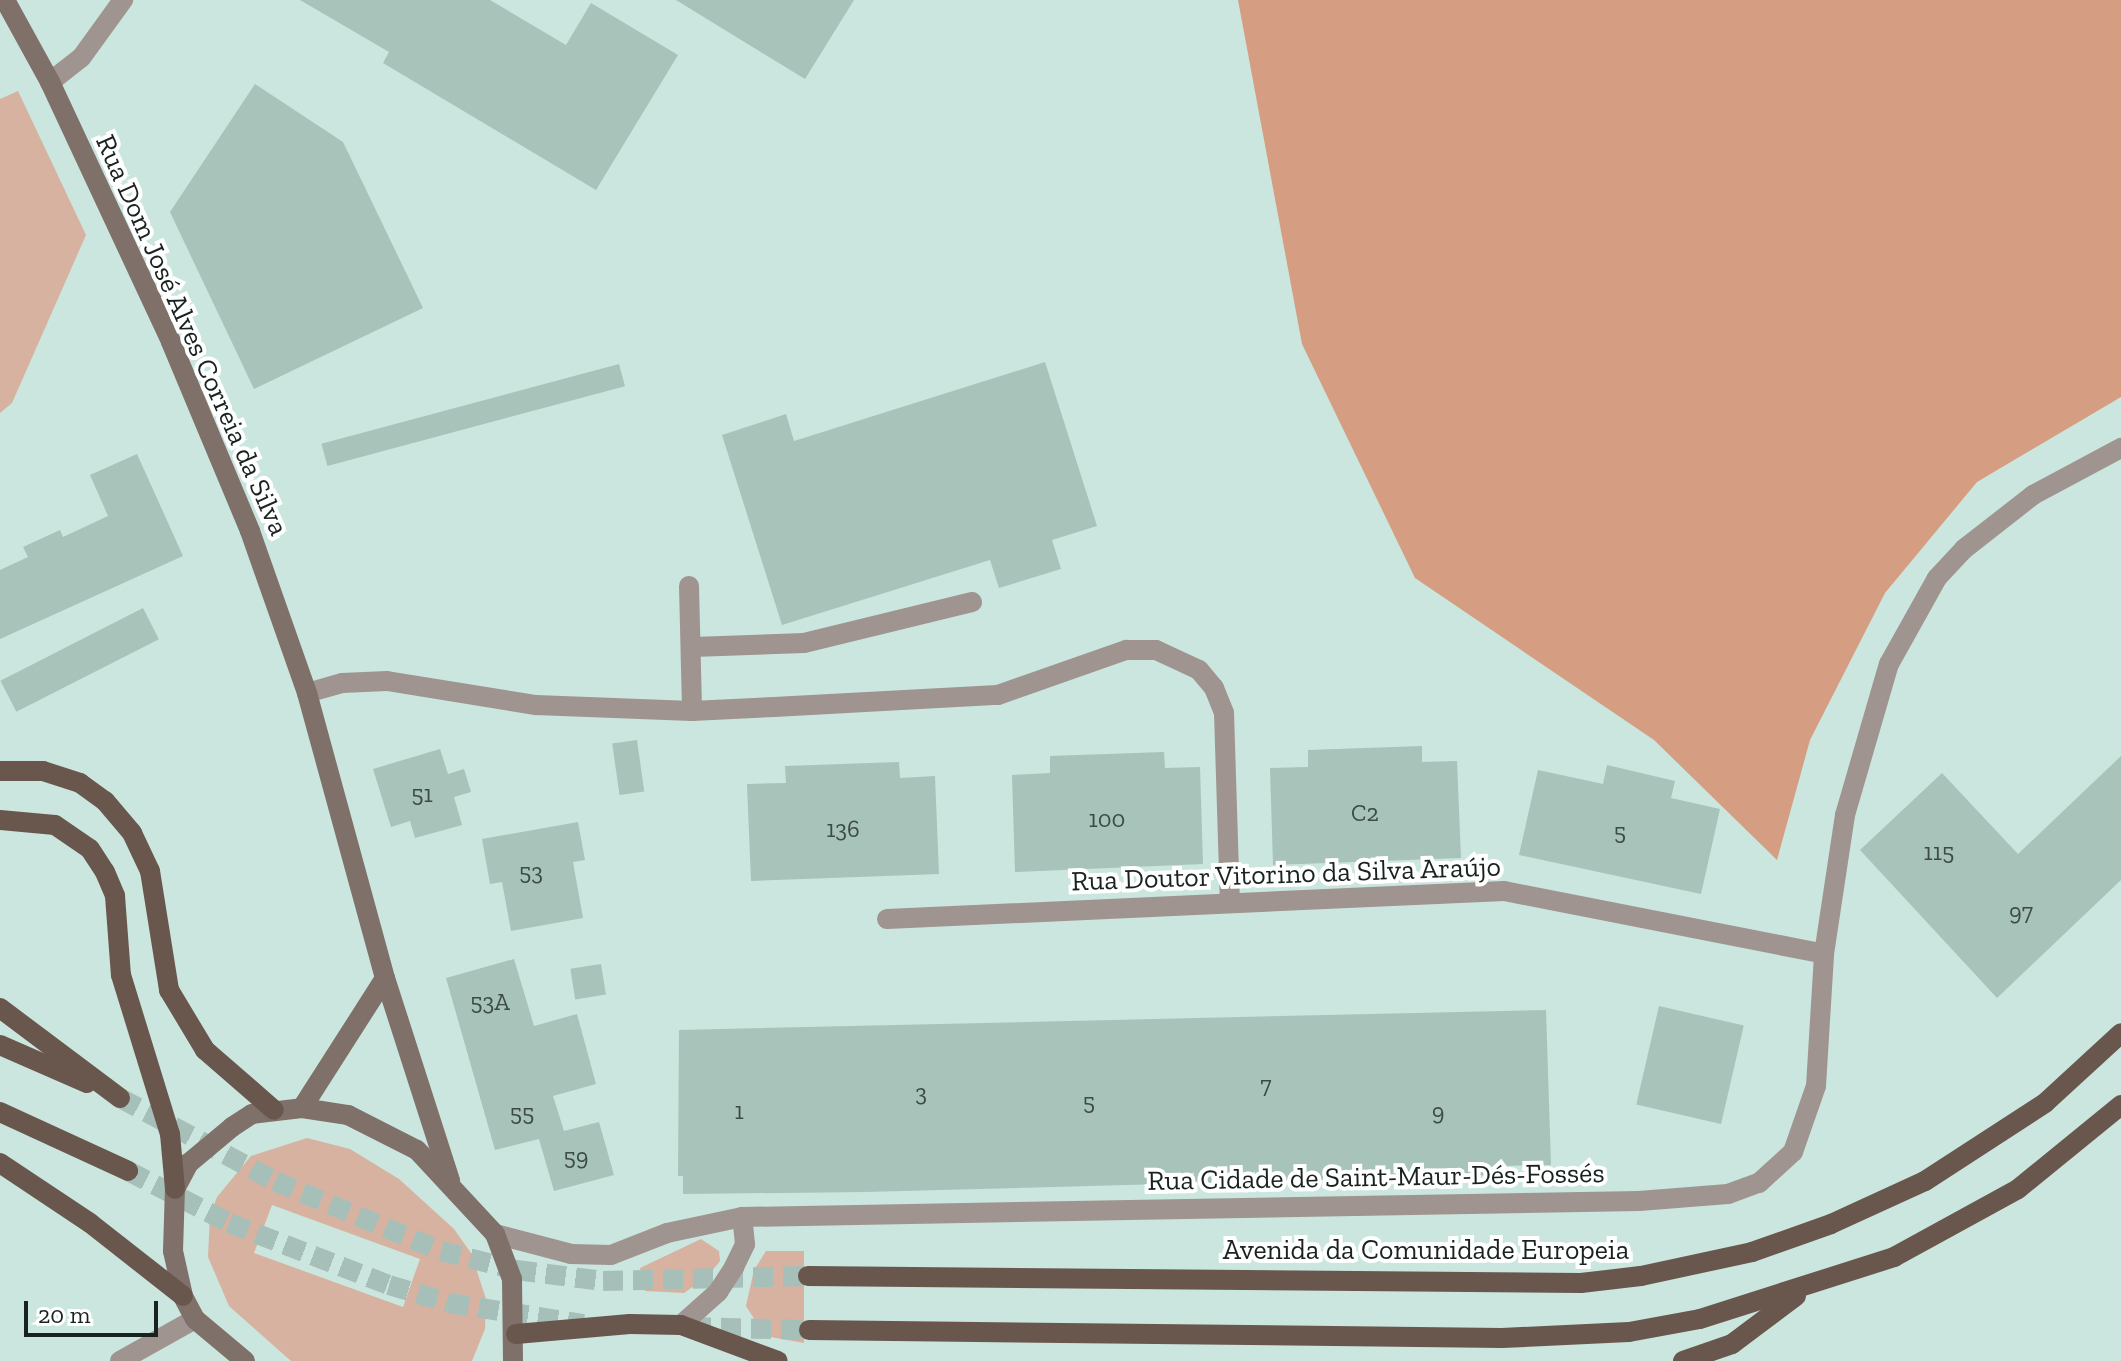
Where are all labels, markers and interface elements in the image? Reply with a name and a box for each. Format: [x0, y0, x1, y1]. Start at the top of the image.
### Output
street label: Rua Dom José Alves Correia da Silva [88, 129, 296, 541]
house number: 51 [411, 780, 433, 808]
house number: C2 [1351, 799, 1379, 827]
house number: 100 [1089, 805, 1125, 833]
house number: 136 [826, 815, 860, 843]
house number: 5 [1614, 818, 1626, 846]
house number: 115 [1924, 838, 1954, 866]
street label: Rua Doutor Vitorino da Silva Araújo [1070, 850, 1502, 898]
house number: 53 [519, 858, 543, 886]
house number: 97 [2009, 898, 2033, 926]
house number: 53A [470, 988, 510, 1016]
house number: 7 [1260, 1071, 1272, 1099]
house number: 3 [915, 1079, 927, 1107]
house number: 5 [1083, 1088, 1095, 1116]
house number: 1 [734, 1097, 744, 1125]
house number: 9 [1432, 1098, 1444, 1126]
house number: 55 [510, 1099, 534, 1127]
house number: 59 [563, 1143, 589, 1171]
street label: Rua Cidade de Saint-Maur-Dés-Fossés [1147, 1156, 1605, 1198]
street label: Avenida da Comunidade Europeia [1223, 1233, 1629, 1267]
scale bar [28, 1285, 162, 1335]
text: 20 m [38, 1300, 90, 1329]

